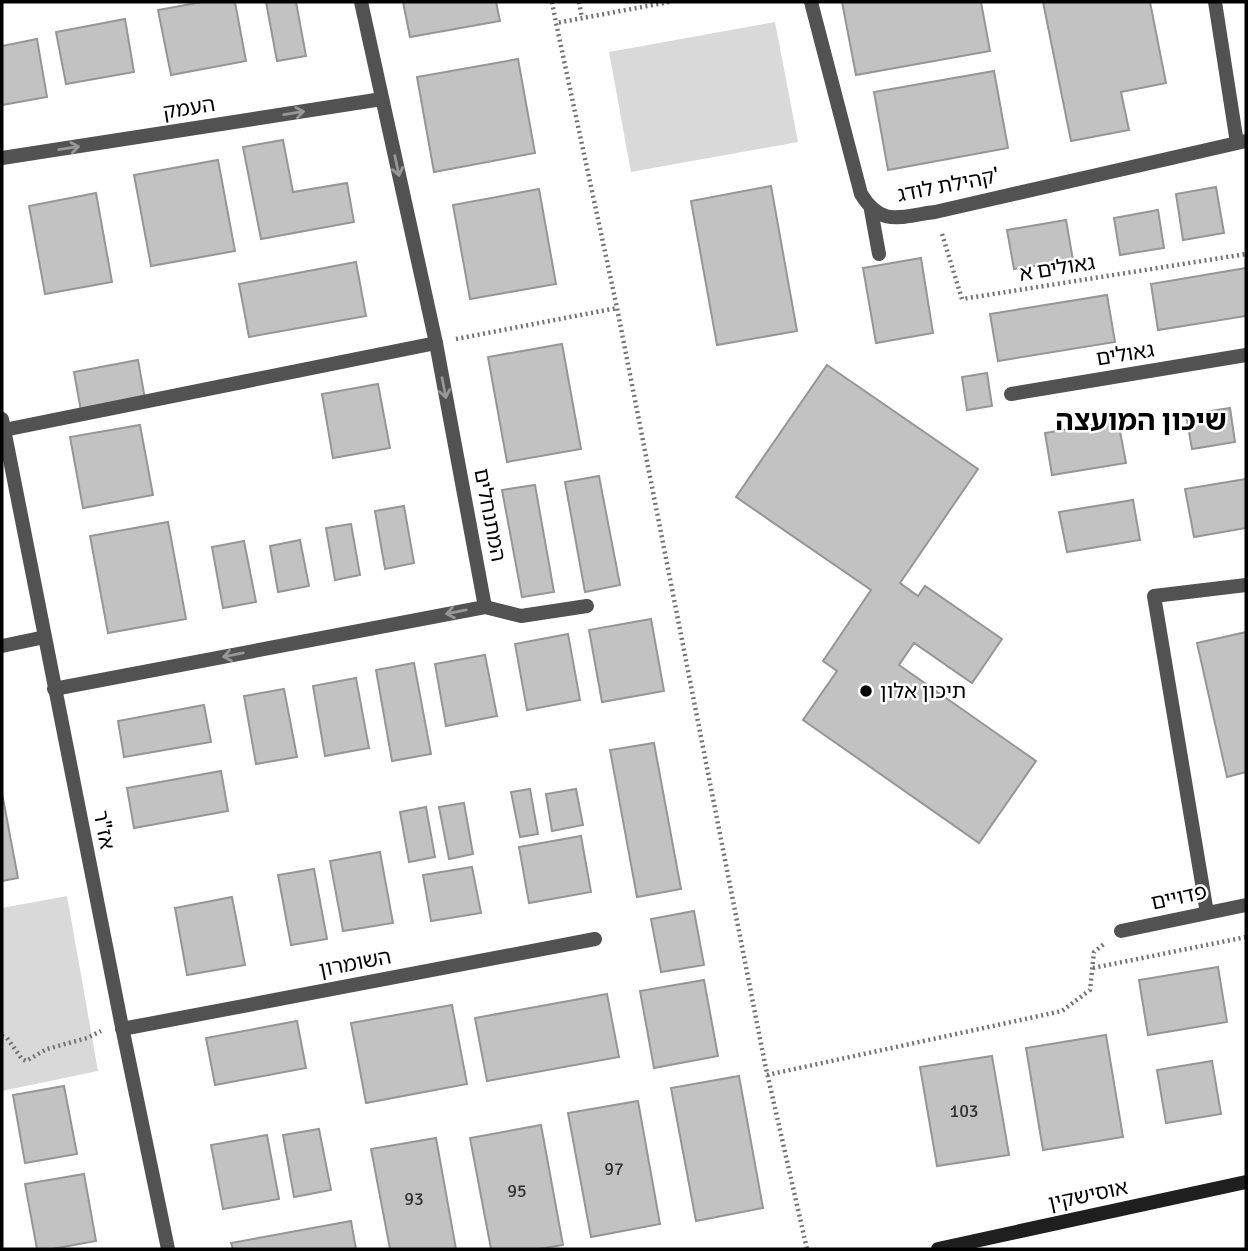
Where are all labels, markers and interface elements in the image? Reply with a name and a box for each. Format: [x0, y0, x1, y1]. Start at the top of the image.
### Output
street label: העמק [161, 91, 217, 125]
one-way arrow [282, 106, 305, 119]
one-way arrow [57, 141, 80, 154]
one-way arrow [391, 154, 404, 177]
street label: קהילת לודג' [895, 162, 1001, 208]
street label: גאולים א [1017, 249, 1097, 287]
street label: גאולים [1094, 337, 1156, 371]
one-way arrow [438, 376, 452, 399]
district label: שיכון המועצה [1055, 404, 1227, 438]
street label: המתנחלים [468, 466, 512, 564]
one-way arrow [445, 606, 468, 620]
one-way arrow [222, 649, 245, 662]
place label: תיכון אלון [880, 678, 966, 704]
marker: תיכון אלון [858, 683, 874, 699]
street label: אז"ר [87, 808, 121, 852]
street label: פדויים [1149, 878, 1209, 916]
street label: השומרון [317, 943, 393, 983]
house number: 103 [949, 1100, 979, 1122]
house number: 97 [604, 1158, 624, 1180]
street label: אוסישקין [1046, 1174, 1130, 1216]
house number: 95 [507, 1180, 527, 1202]
house number: 93 [404, 1188, 424, 1210]

